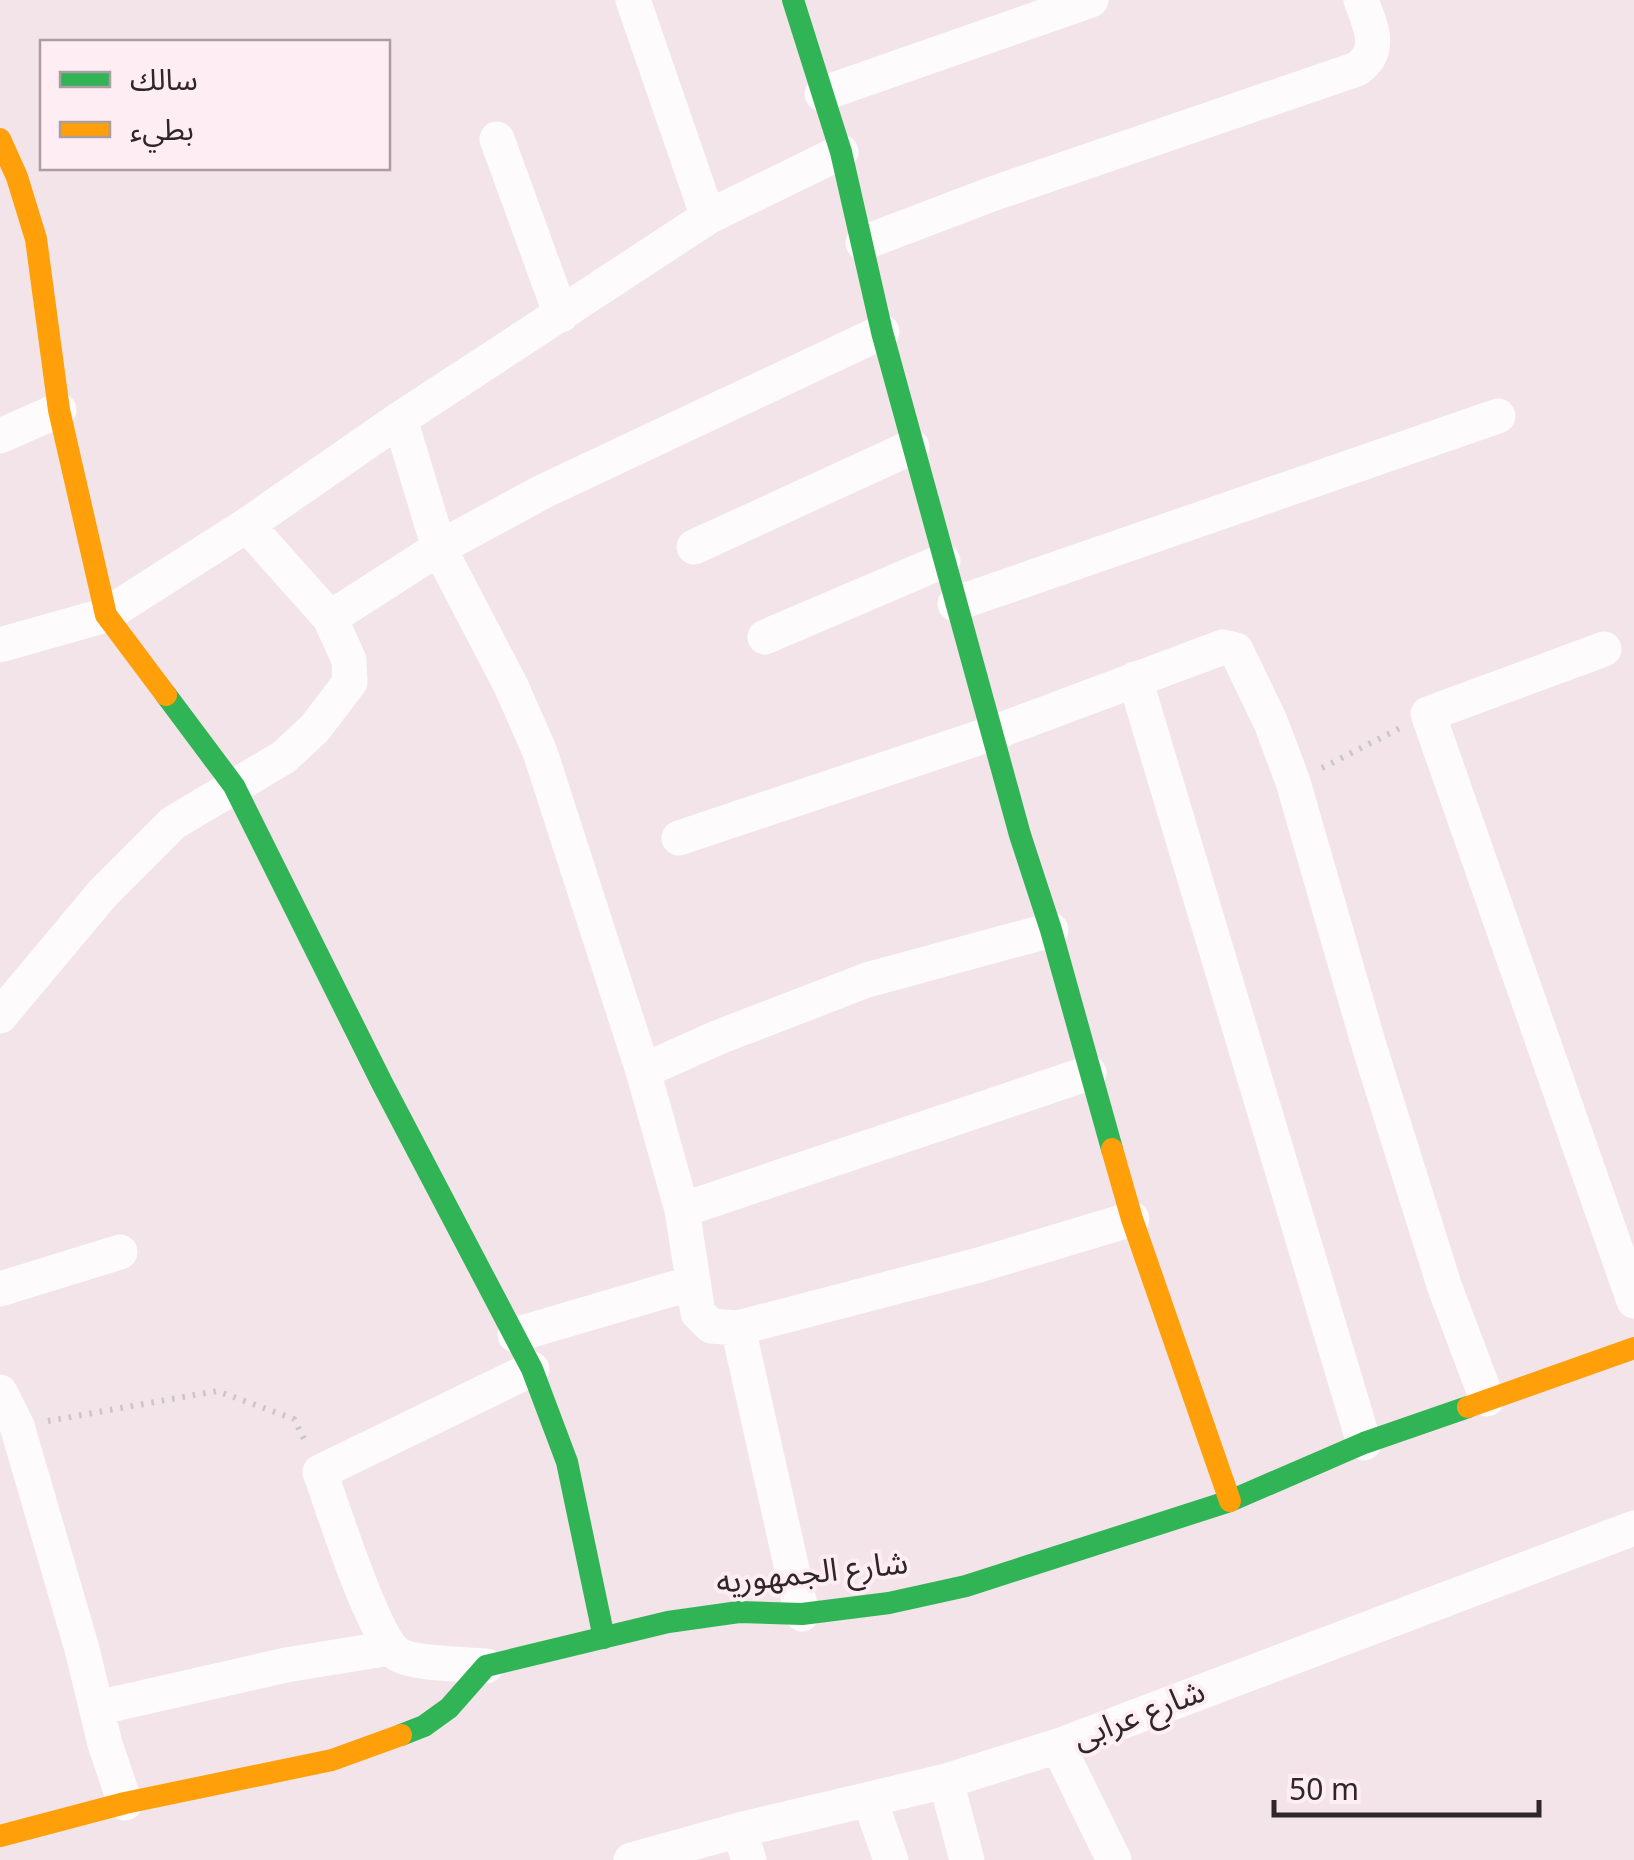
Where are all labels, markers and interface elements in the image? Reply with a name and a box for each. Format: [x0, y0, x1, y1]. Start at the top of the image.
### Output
legend [40, 40, 390, 170]
text: سالك [130, 49, 198, 112]
text: بطيء [130, 99, 194, 162]
street label: شارع الجمهوريه [713, 1529, 911, 1617]
street label: شارع عرابى [1062, 1658, 1216, 1772]
scale bar [1274, 1755, 1539, 1817]
text: 50 m [1289, 1759, 1359, 1822]

